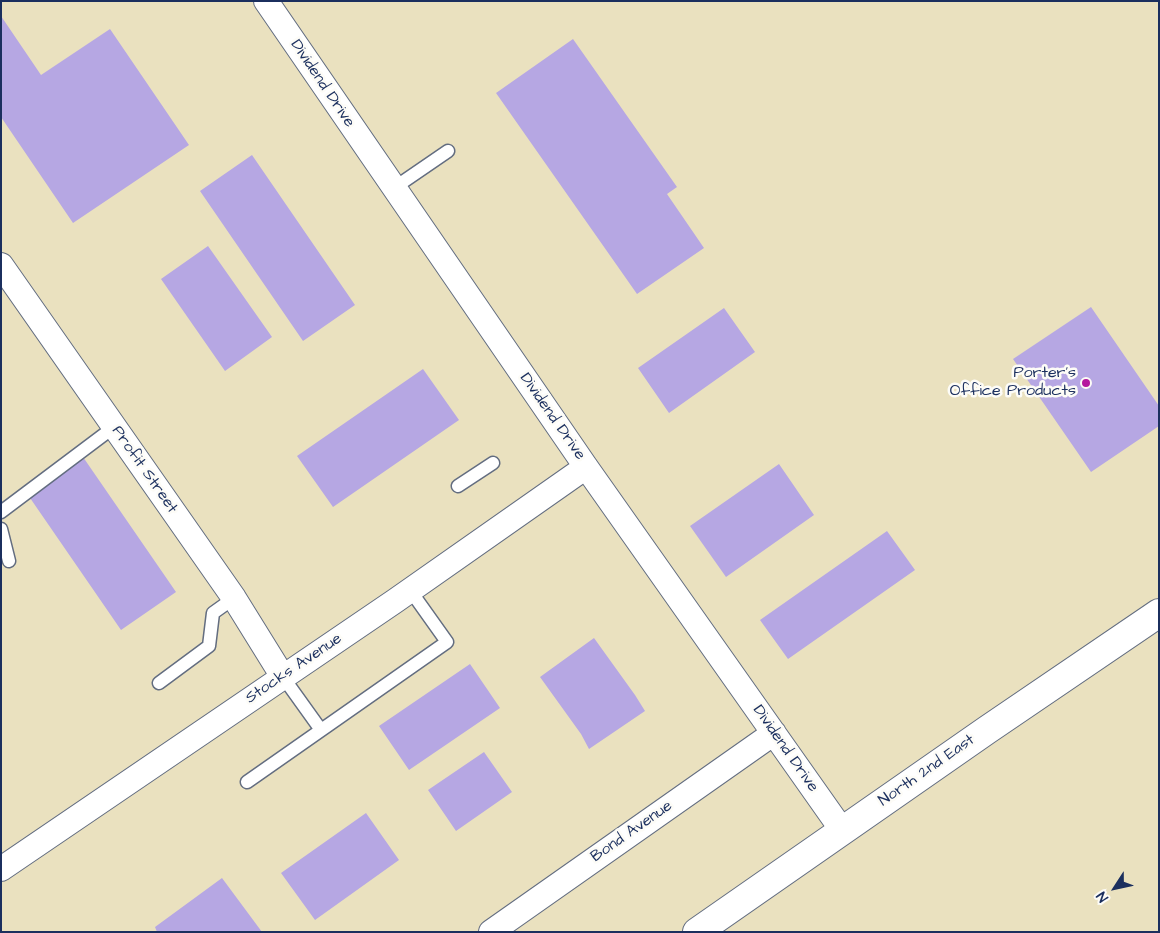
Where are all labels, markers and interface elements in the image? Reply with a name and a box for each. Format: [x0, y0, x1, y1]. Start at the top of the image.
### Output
street label: Dividend Drive [286, 37, 358, 131]
place label: Porter's Office Products [950, 364, 1076, 402]
street label: Dividend Drive [515, 370, 589, 464]
marker: Porter's Office Products [1080, 377, 1092, 389]
street label: Profit Street [107, 423, 181, 517]
street label: Stocks Avenue [242, 630, 346, 708]
street label: Dividend Drive [748, 702, 822, 796]
street label: North 2nd East [875, 731, 979, 811]
street label: Bond Avenue [588, 797, 676, 867]
north arrow [1090, 863, 1140, 913]
text: N [1092, 887, 1113, 906]

